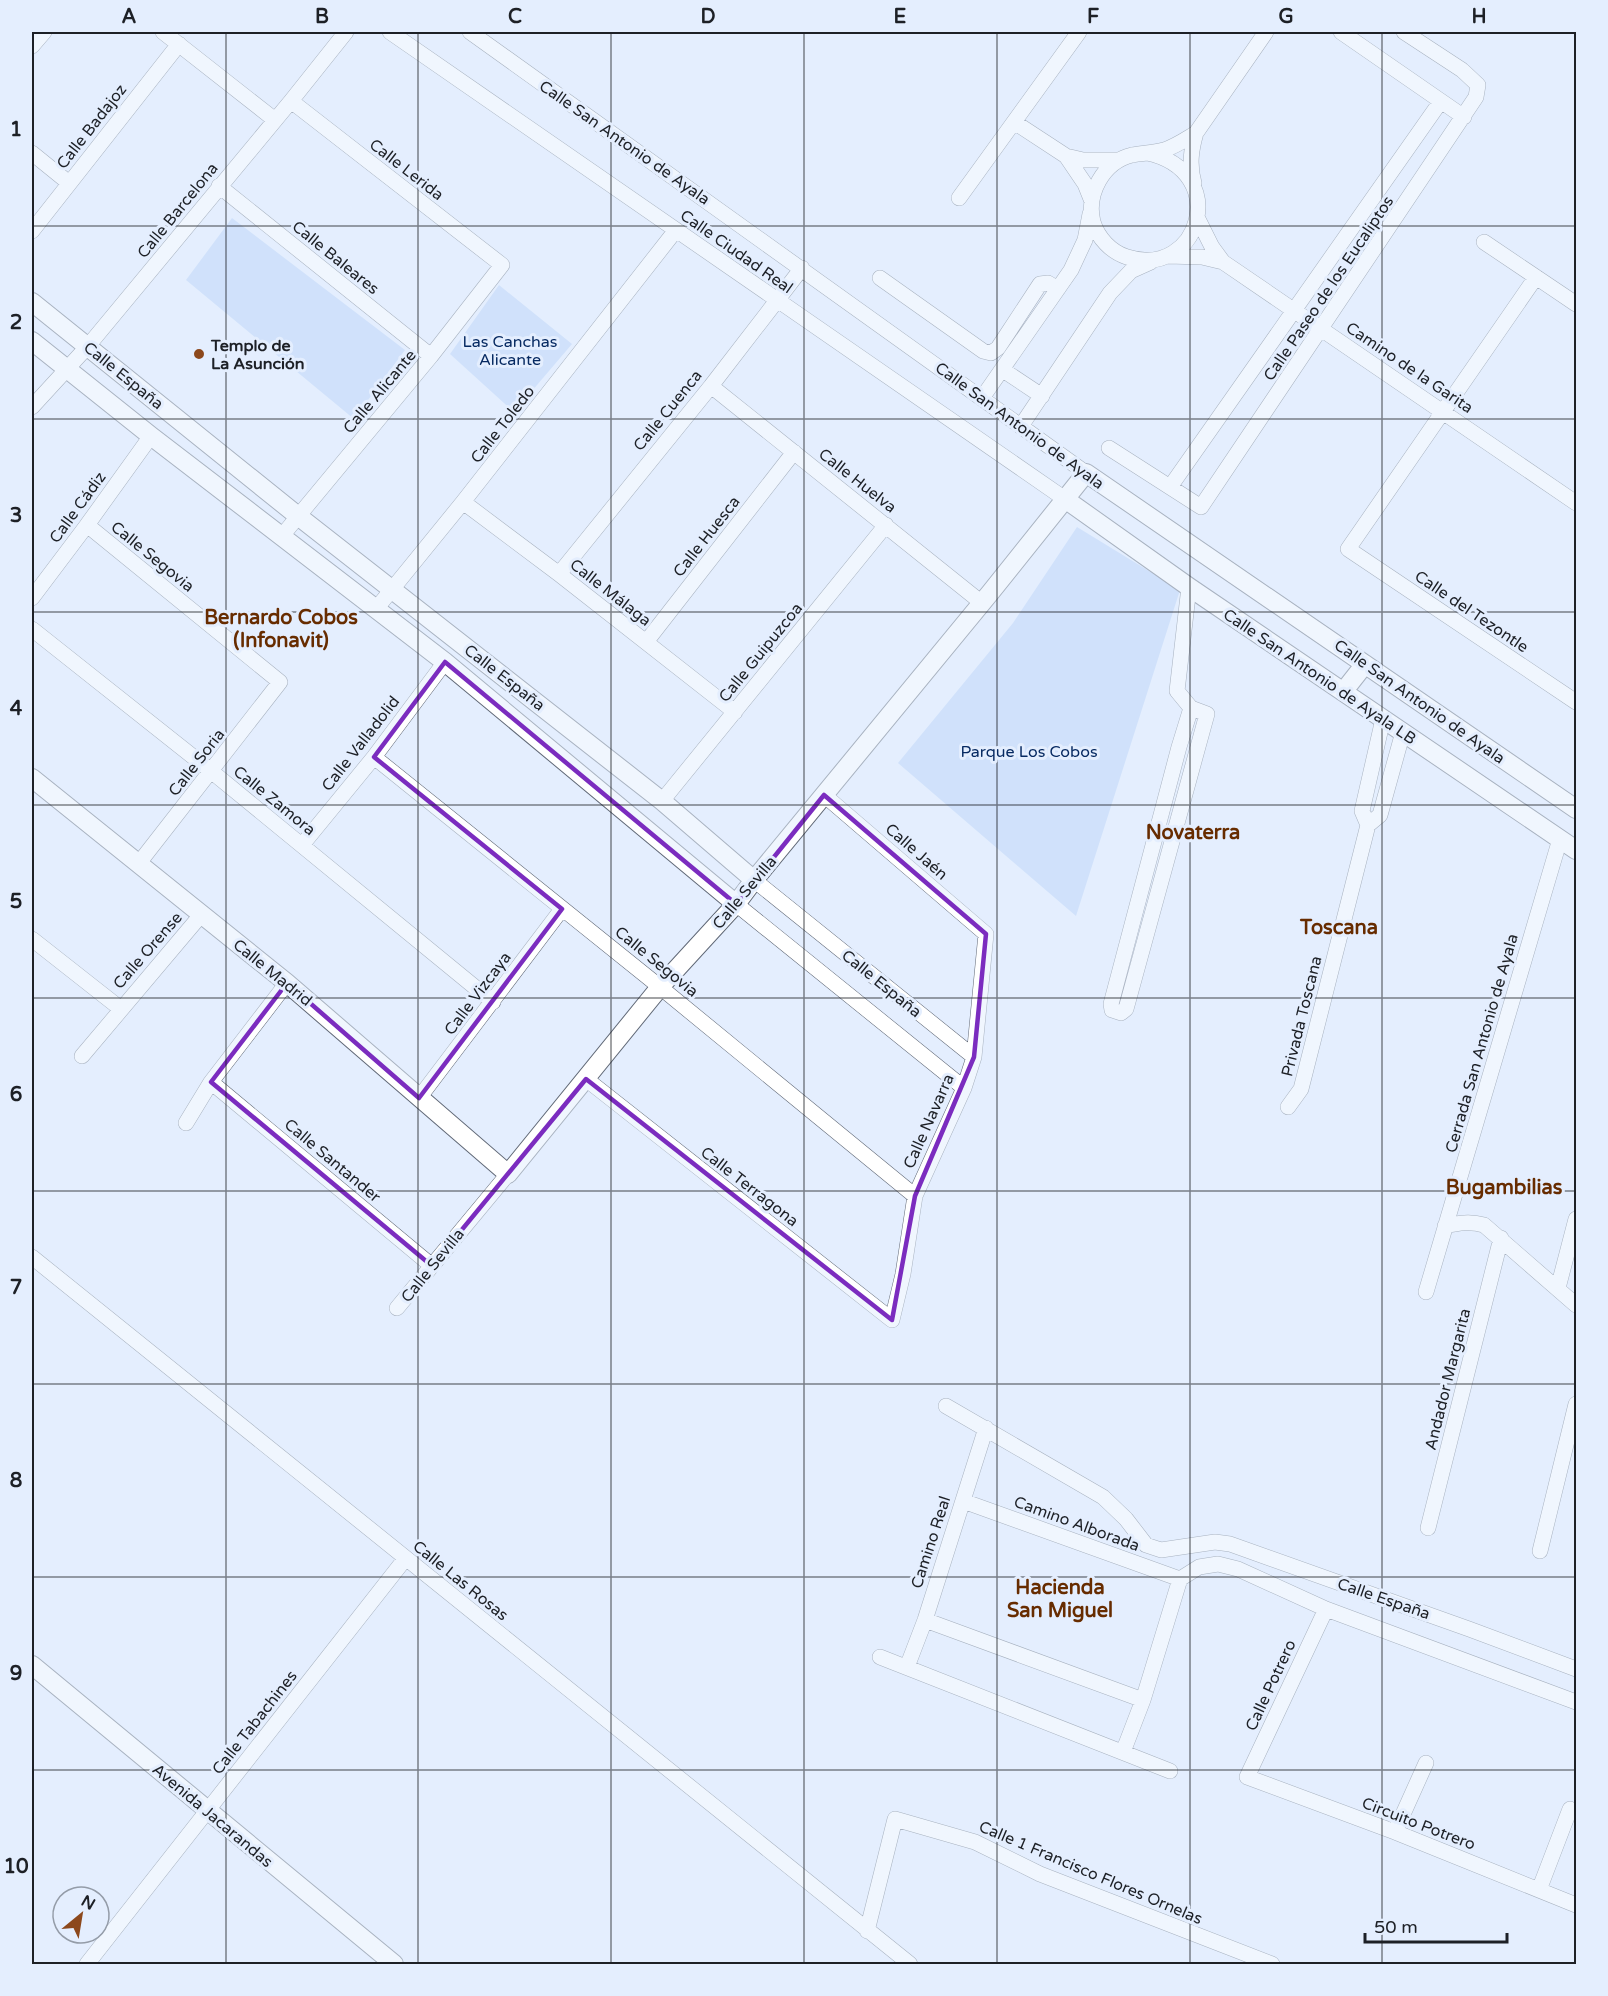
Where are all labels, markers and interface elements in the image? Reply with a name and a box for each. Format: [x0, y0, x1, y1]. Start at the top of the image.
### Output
text: A [122, 5, 137, 29]
text: B [315, 5, 329, 29]
text: C [508, 5, 522, 29]
text: D [700, 5, 716, 29]
text: E [894, 5, 907, 29]
text: F [1087, 5, 1099, 29]
text: G [1278, 5, 1294, 29]
text: H [1471, 5, 1487, 29]
street label: Calle San Antonio de Ayala [535, 76, 714, 209]
street label: Calle Badajoz [52, 80, 131, 173]
text: 1 [10, 118, 22, 142]
street label: Calle Lerida [365, 135, 448, 205]
street label: Calle Barcelona [133, 159, 222, 262]
street label: Calle Paseo de los Eucaliptos [1259, 192, 1398, 385]
street label: Calle Ciudad Real [676, 206, 797, 298]
street label: Calle Baleares [288, 217, 383, 299]
text: 2 [10, 311, 22, 335]
street label: Camino de la Garita [1342, 318, 1477, 418]
park label: Las Canchas Alicante [463, 332, 557, 370]
place label: Templo de La Asunción [210, 336, 304, 374]
street label: Calle España [79, 338, 167, 414]
street label: Calle Alicante [339, 346, 421, 438]
marker: Templo de La Asunción [192, 347, 206, 361]
street label: Calle San Antonio de Ayala [931, 358, 1108, 494]
street label: Calle Cuenca [629, 366, 706, 455]
street label: Calle Toledo [466, 382, 539, 467]
street label: Calle Huelva [814, 444, 900, 517]
street label: Calle Cádiz [45, 468, 110, 547]
street label: Calle Huesca [669, 492, 745, 581]
text: 3 [10, 504, 22, 528]
street label: Calle Segovia [107, 517, 198, 596]
street label: Calle Málaga [566, 555, 655, 631]
street label: Calle del Tezontle [1411, 566, 1532, 657]
street label: Calle Guipuzcoa [715, 599, 807, 706]
street label: Calle San Antonio de Ayala LB [1220, 604, 1420, 748]
district label: Bernardo Cobos (Infonavit) [204, 606, 358, 653]
street label: Calle San Antonio de Ayala [1331, 635, 1509, 767]
street label: Calle España [460, 640, 549, 716]
street label: Calle Valladolid [317, 692, 404, 795]
text: 4 [10, 697, 23, 721]
street label: Calle Soria [164, 725, 229, 800]
park label: Parque Los Cobos [960, 742, 1098, 762]
street label: Calle Zamora [229, 762, 320, 840]
street label: Calle Jaén [881, 819, 952, 884]
district label: Novaterra [1146, 821, 1240, 845]
street label: Calle Sevilla [708, 852, 781, 933]
text: 5 [10, 890, 22, 914]
street label: Calle Orense [109, 908, 187, 993]
district label: Toscana [1299, 916, 1378, 940]
street label: Calle Segovia [611, 922, 702, 1001]
street label: Cerrada San Antonio de Ayala [1441, 931, 1523, 1155]
street label: Calle Madrid [229, 935, 316, 1011]
street label: Calle España [837, 946, 925, 1022]
street label: Calle Vizcaya [440, 948, 516, 1039]
street label: Privada Toscana [1277, 954, 1327, 1079]
street label: Calle Navarra [899, 1071, 959, 1172]
text: 6 [10, 1083, 22, 1107]
street label: Calle Santander [280, 1115, 385, 1207]
street label: Calle Terragona [696, 1142, 802, 1231]
district label: Bugambilias [1446, 1176, 1563, 1200]
street label: Calle Sevilla [397, 1225, 469, 1307]
text: 7 [10, 1276, 22, 1300]
street label: Andador Margarita [1421, 1306, 1475, 1452]
text: 8 [10, 1469, 22, 1493]
street label: Camino Alborada [1011, 1492, 1142, 1556]
street label: Camino Real [907, 1494, 955, 1591]
street label: Calle Las Rosas [409, 1536, 512, 1625]
street label: Calle España [1335, 1574, 1433, 1624]
district label: Hacienda San Miguel [1007, 1576, 1113, 1623]
street label: Calle Potrero [1241, 1637, 1301, 1734]
text: 9 [10, 1662, 22, 1686]
street label: Calle Tabachines [208, 1667, 302, 1779]
street label: Avenida Jacarandas [148, 1759, 277, 1872]
street label: Circuito Potrero [1359, 1793, 1478, 1855]
street label: Calle 1 Francisco Flores Ornelas [976, 1817, 1205, 1929]
text: 10 [3, 1855, 29, 1879]
north arrow [51, 1885, 111, 1945]
text: N [77, 1891, 99, 1915]
scale bar [1365, 1906, 1508, 1944]
text: 50 m [1374, 1916, 1418, 1938]

